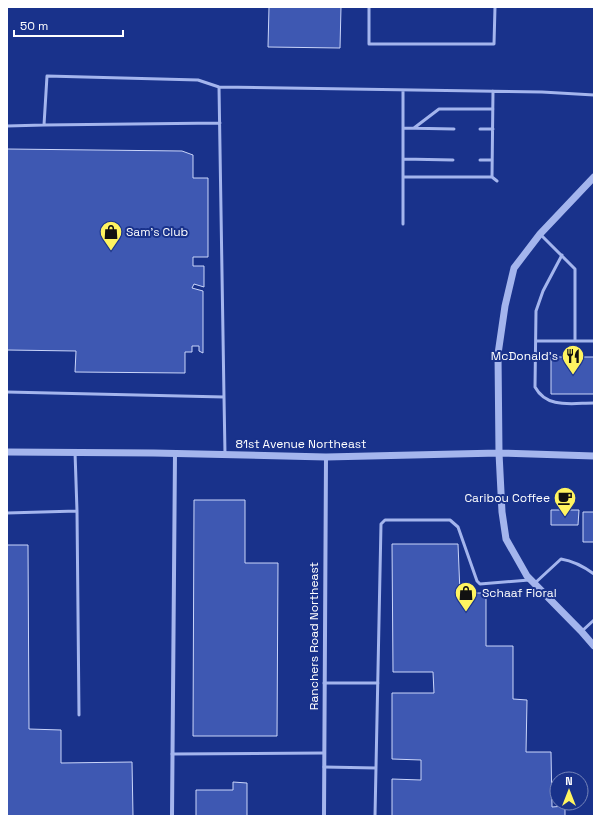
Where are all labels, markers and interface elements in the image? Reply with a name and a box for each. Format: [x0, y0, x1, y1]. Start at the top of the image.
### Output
scale bar [14, 12, 123, 38]
text: 50 m [20, 18, 48, 34]
shop icon: Sam's Club [98, 219, 124, 252]
place label: Sam's Club [126, 224, 189, 240]
restaurant icon: McDonald's [560, 343, 586, 376]
place label: McDonald's [491, 348, 558, 364]
street label: 81st Avenue Northeast [235, 436, 367, 452]
cafe icon: Caribou Coffee [552, 485, 578, 518]
place label: Caribou Coffee [464, 490, 550, 506]
street label: Ranchers Road Northeast [306, 562, 322, 710]
shop icon: Schaaf Floral [453, 580, 479, 613]
place label: Schaaf Floral [482, 585, 557, 601]
north arrow [549, 771, 589, 811]
text: N [565, 774, 573, 788]

